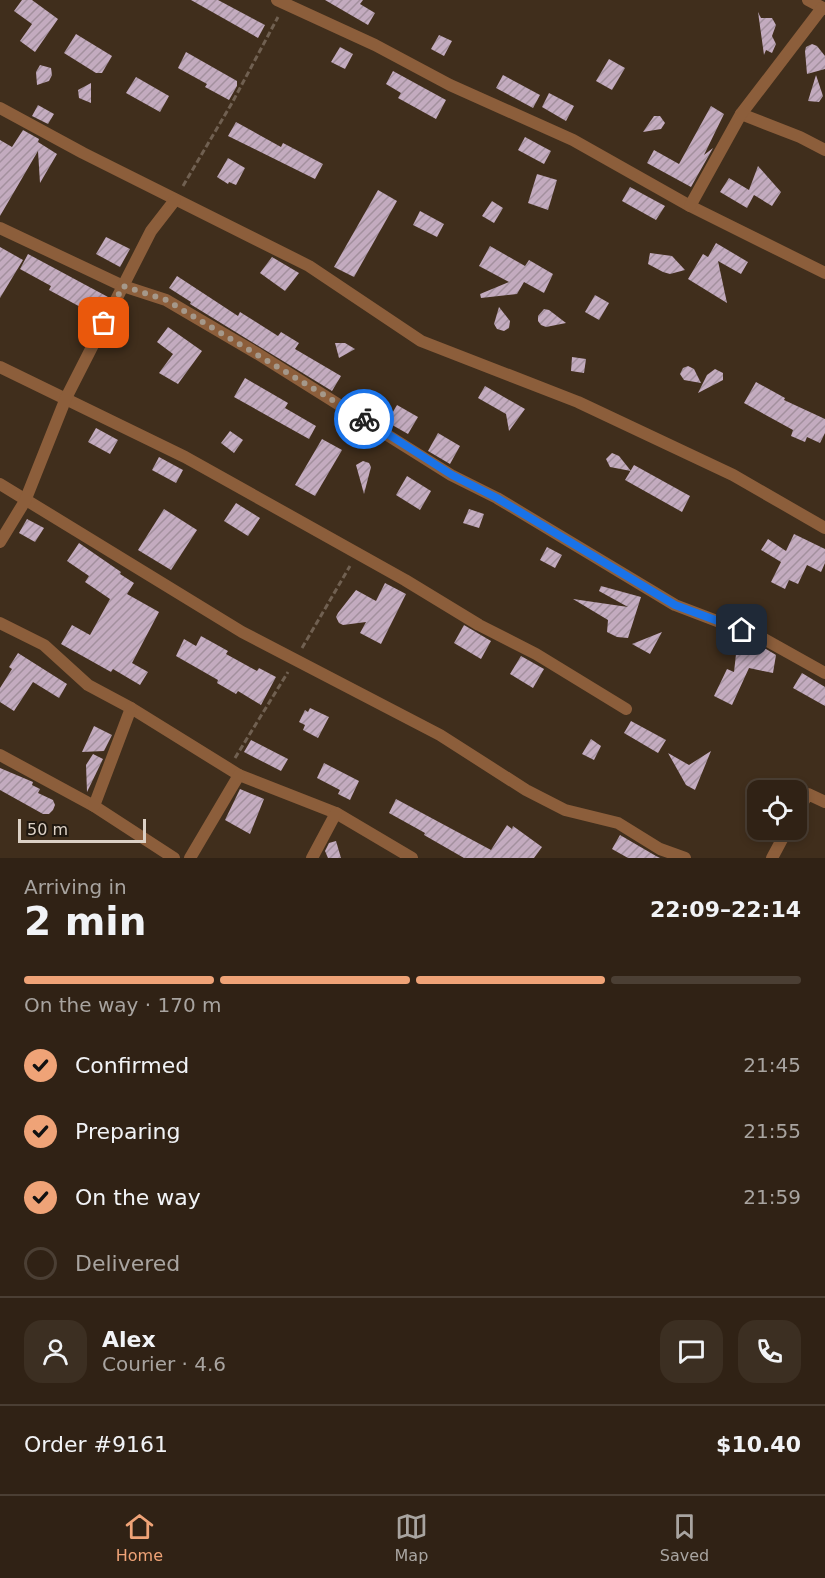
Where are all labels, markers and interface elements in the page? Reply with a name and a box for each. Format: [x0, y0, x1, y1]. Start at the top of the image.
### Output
pin [78, 297, 129, 348]
icon: bag [87, 306, 120, 339]
courier [334, 389, 394, 449]
icon: bike [348, 403, 381, 436]
pin [716, 604, 767, 655]
icon: home [725, 613, 758, 646]
map controls [747, 780, 807, 840]
button: locate [747, 780, 807, 840]
scale bar [18, 816, 146, 844]
text: 50 m [27, 820, 68, 839]
text: Arriving in [24, 875, 127, 899]
text: 22:09–22:14 [650, 897, 801, 922]
text: 2 min [24, 899, 146, 944]
text: On the way · 170 m [24, 993, 222, 1017]
icon: check [24, 1049, 57, 1082]
text: Confirmed [75, 1053, 189, 1078]
text: 21:45 [743, 1053, 801, 1077]
icon: check [24, 1115, 57, 1148]
text: Preparing [75, 1119, 181, 1144]
text: 21:55 [743, 1119, 801, 1143]
icon: check [24, 1181, 57, 1214]
text: On the way [75, 1185, 201, 1210]
text: 21:59 [743, 1185, 801, 1209]
text: Delivered [75, 1251, 180, 1276]
button: person [24, 1320, 87, 1383]
button: chat [660, 1320, 723, 1383]
button: phone [738, 1320, 801, 1383]
text: Alex [102, 1327, 156, 1352]
text: Courier · 4.6 [102, 1352, 226, 1376]
text: Order #9161 [24, 1432, 168, 1457]
text: $10.40 [716, 1432, 801, 1457]
tab: Home [116, 1510, 163, 1565]
tab: Map [395, 1510, 428, 1565]
tab: Saved [660, 1510, 709, 1565]

